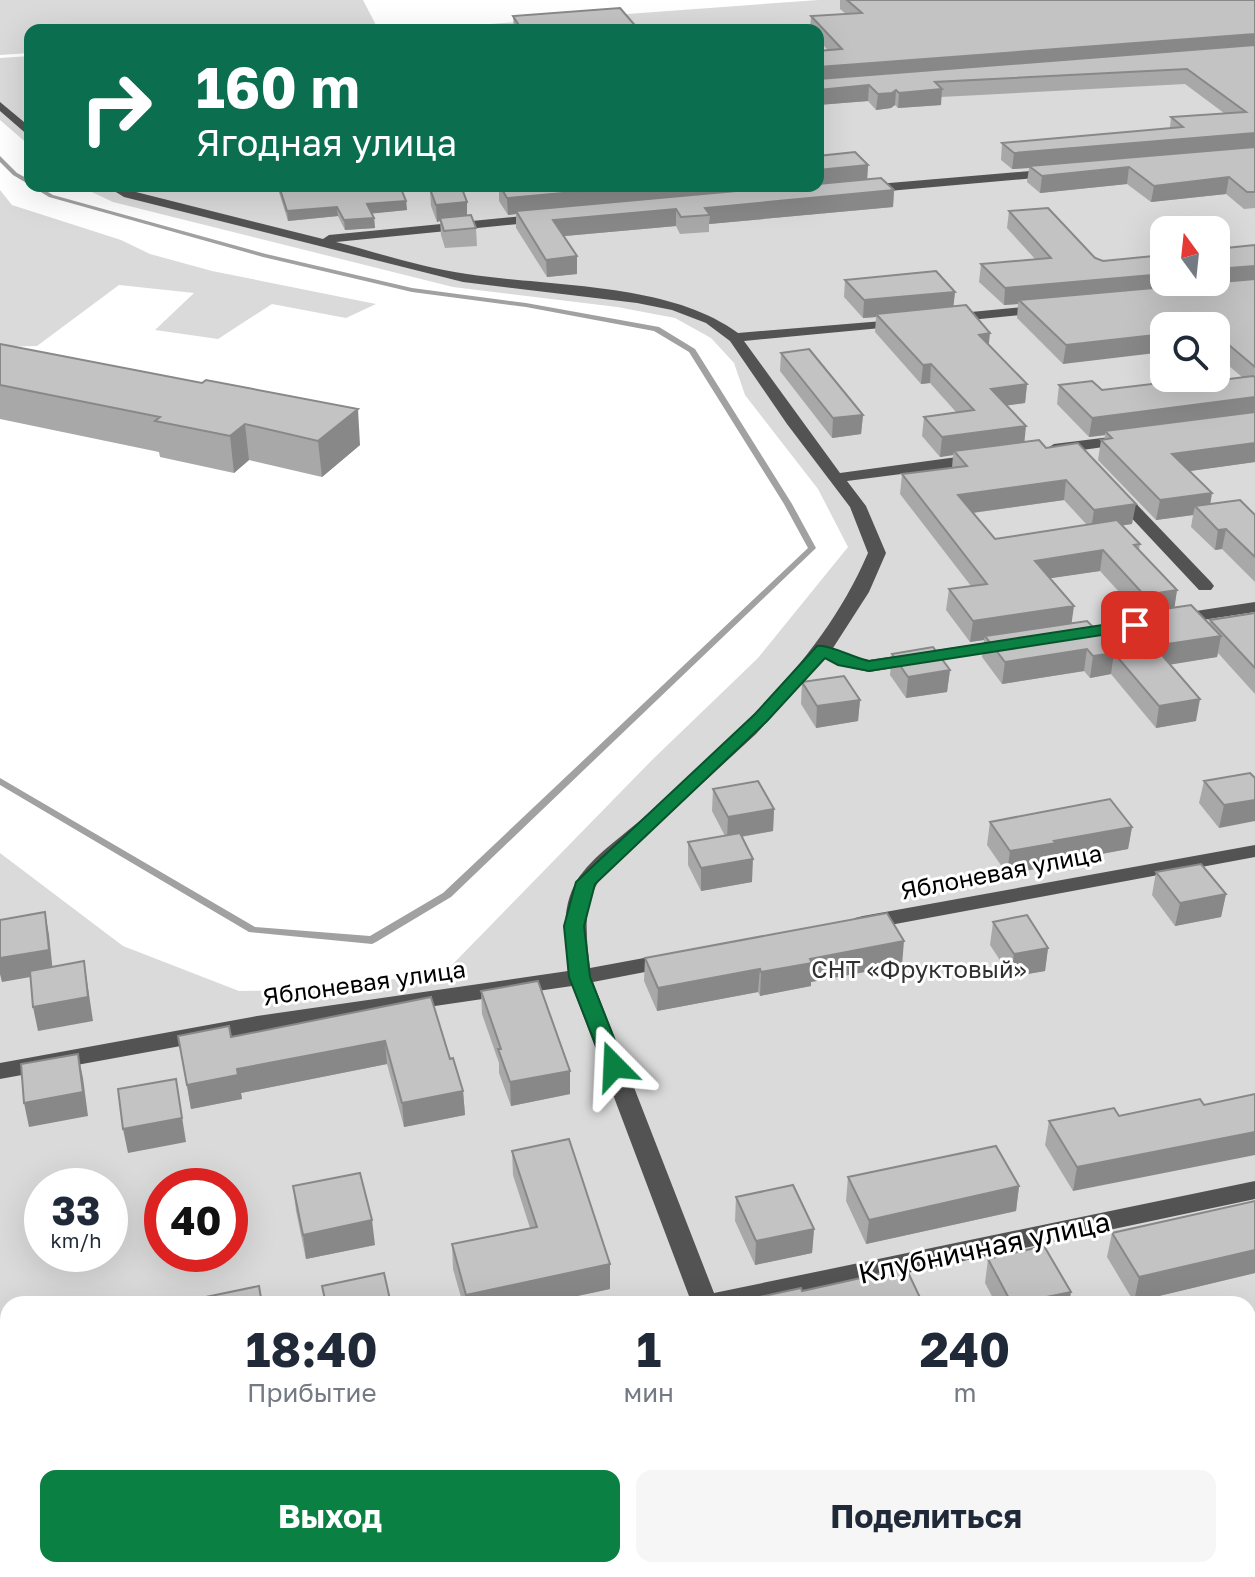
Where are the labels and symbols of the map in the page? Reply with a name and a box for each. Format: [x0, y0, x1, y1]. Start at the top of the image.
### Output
north arrow [1150, 216, 1230, 296]
pin [1101, 591, 1169, 659]
street label: Яблоневая улица [898, 837, 1104, 905]
street label: Яблоневая улица [261, 953, 467, 1011]
park label: СНТ «Фруктовый» [811, 954, 1027, 983]
position arrow [572, 1024, 656, 1108]
speed limit sign: 40 [144, 1168, 248, 1272]
street label: Клубничная улица [855, 1204, 1113, 1290]

